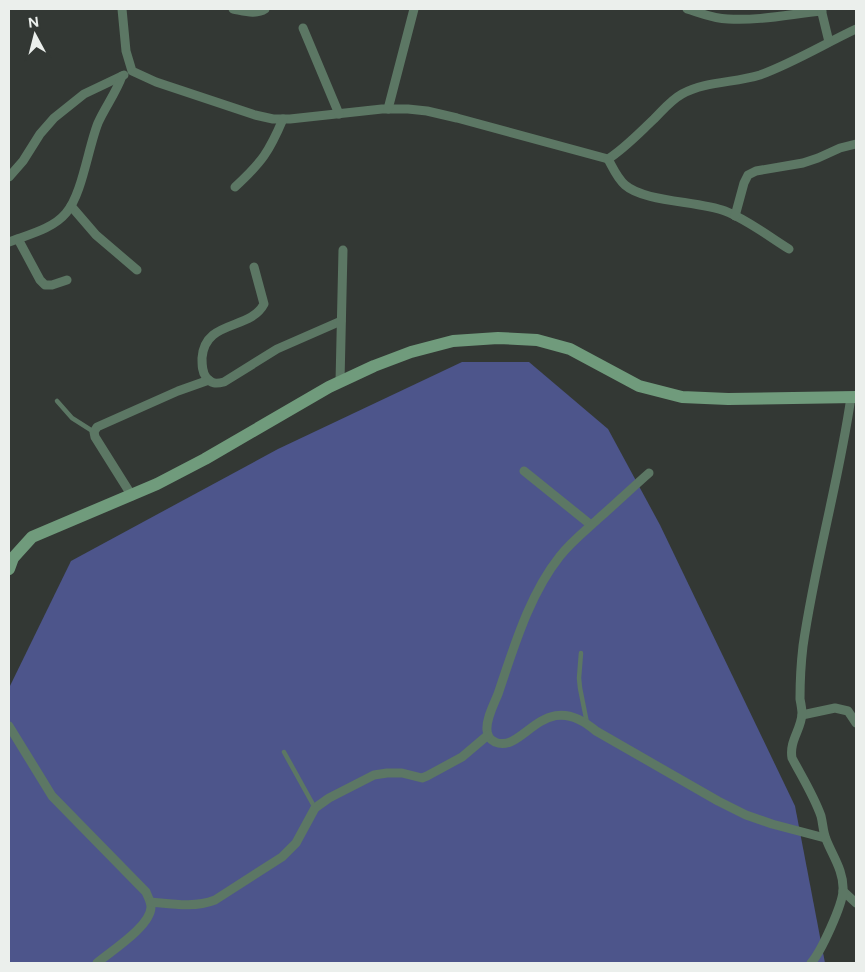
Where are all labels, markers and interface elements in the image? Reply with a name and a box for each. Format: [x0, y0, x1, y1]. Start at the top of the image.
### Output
north arrow [10, 10, 60, 60]
text: N [27, 13, 40, 32]

